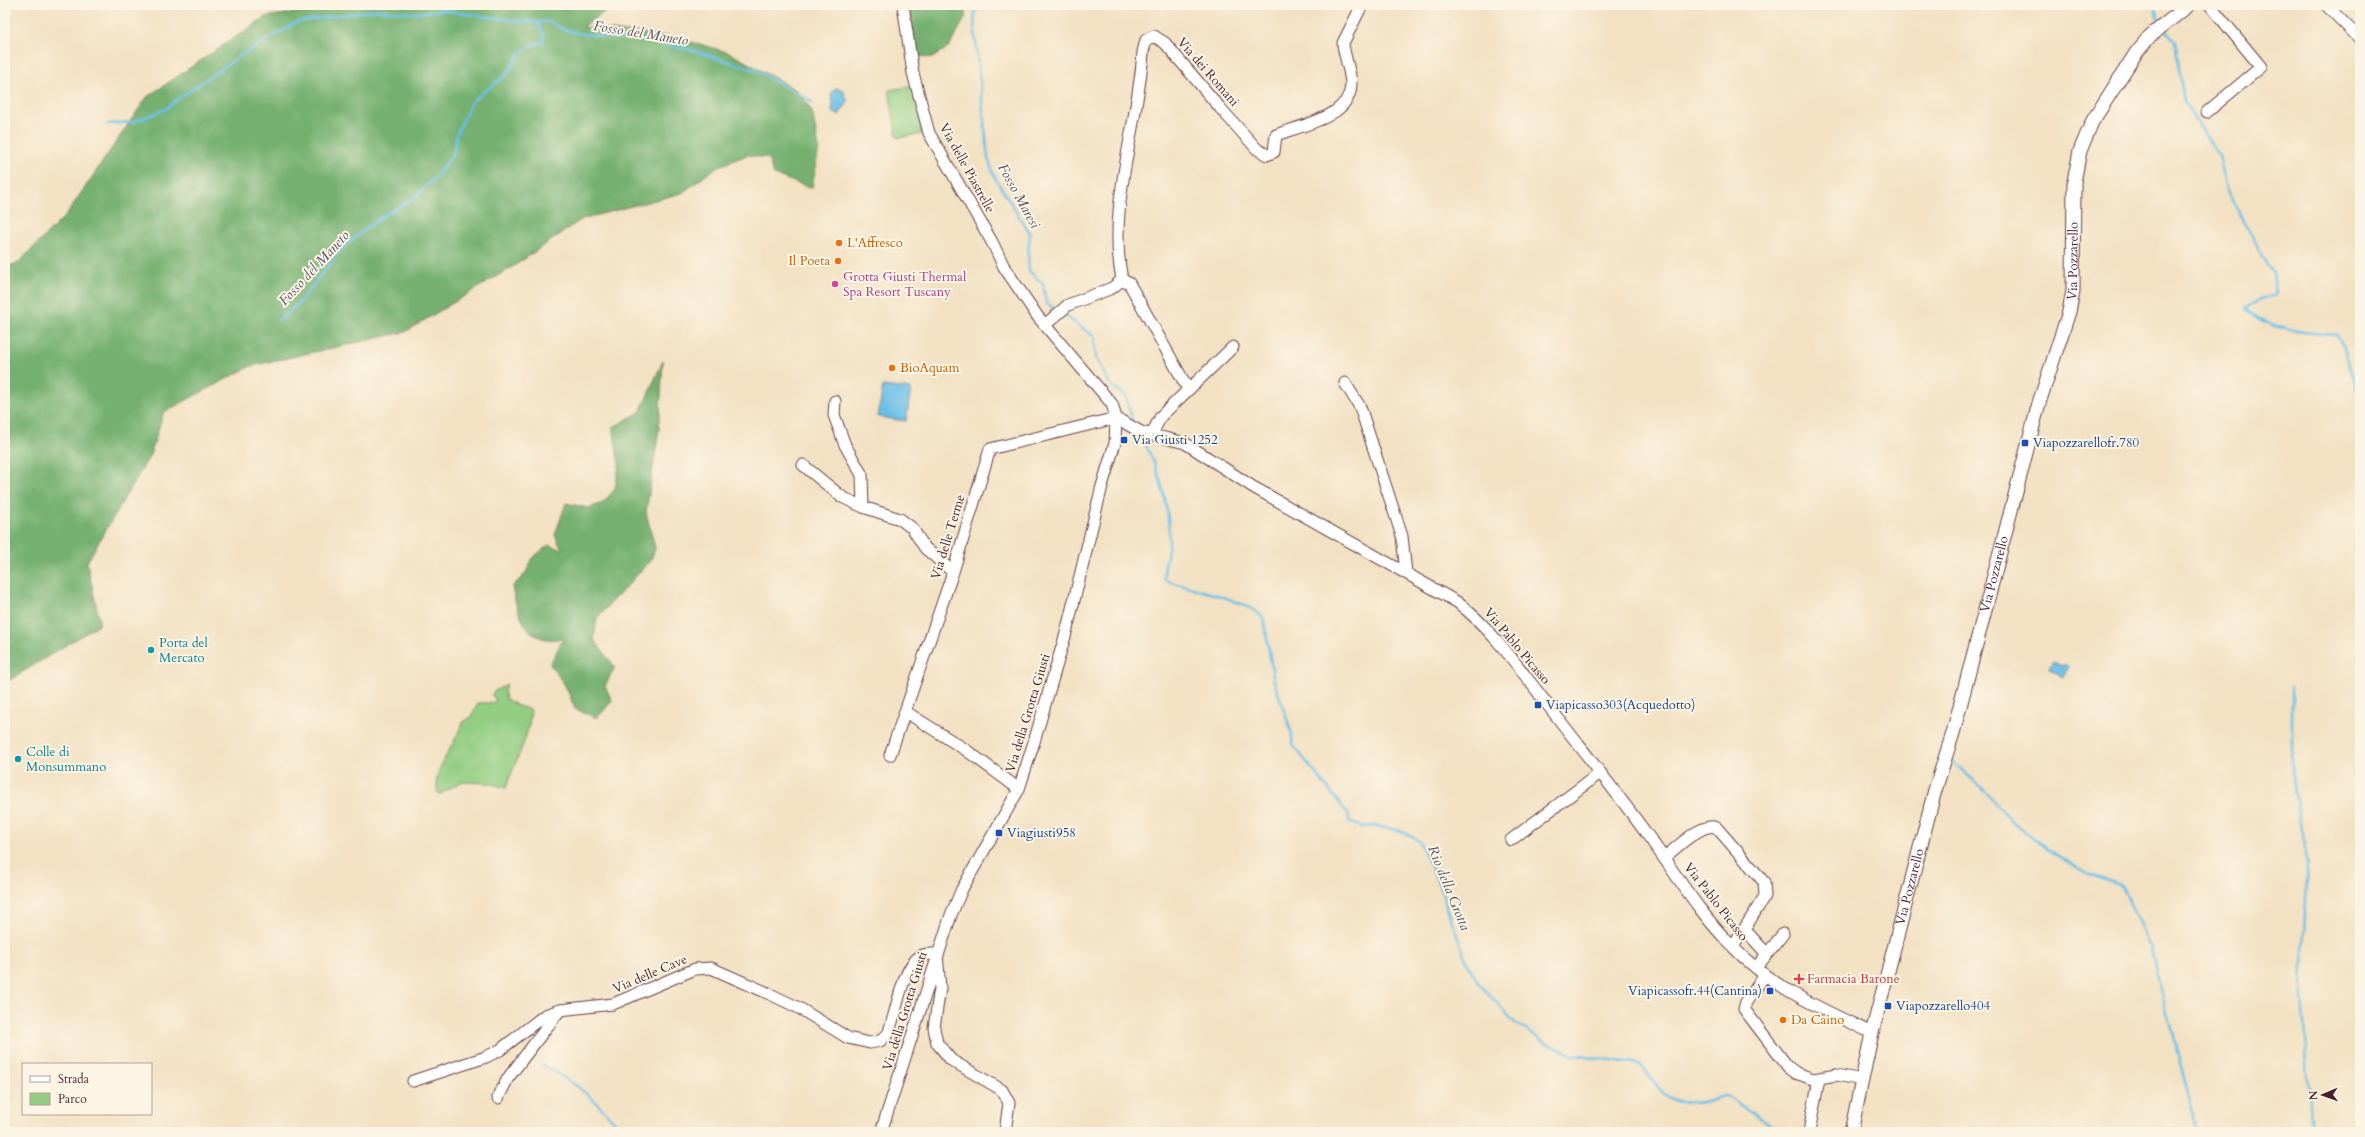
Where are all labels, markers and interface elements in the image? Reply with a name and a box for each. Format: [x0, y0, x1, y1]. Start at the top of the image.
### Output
water label: Fosso del Maneto [592, 16, 690, 50]
street label: Via dei Romani [1173, 34, 1243, 111]
street label: Via delle Piastrelle [935, 120, 999, 216]
water label: Fosso Maresi [993, 160, 1045, 232]
street label: Via Pozzarello [2062, 222, 2083, 302]
water label: Fosso del Maneto [274, 226, 354, 309]
place label: L'Affresco [847, 234, 903, 252]
marker: L'Affresco [834, 238, 844, 248]
place label: Il Poeta [788, 252, 830, 270]
marker: Il Poeta [833, 256, 843, 266]
place label: Grotta Giusti Thermal Spa Resort Tuscany [843, 268, 967, 301]
marker: Grotta Giusti Thermal Spa Resort Tuscany [830, 279, 840, 289]
place label: BioAquam [900, 359, 959, 377]
marker: BioAquam [887, 363, 897, 373]
place label: Via Giusti 1252 [1132, 431, 1218, 449]
place label: Viapozzarellofr.780 [2033, 434, 2140, 452]
marker: Via Giusti 1252 [1119, 435, 1129, 445]
marker: Viapozzarellofr.780 [2020, 438, 2030, 448]
street label: Via delle Terme [926, 492, 970, 582]
street label: Via Pozzarello [1976, 534, 2013, 615]
street label: Via Pablo Picasso [1480, 604, 1554, 688]
place label: Porta del Mercato [159, 634, 208, 667]
marker: Porta del Mercato [146, 645, 156, 655]
street label: Via della Grotta Giusti [1001, 651, 1055, 775]
place label: Viapicasso303(Acquedotto) [1546, 696, 1695, 714]
marker: Viapicasso303(Acquedotto) [1533, 700, 1543, 710]
place label: Colle di Monsummano [26, 743, 106, 776]
marker: Colle di Monsummano [13, 754, 23, 764]
place label: Viagiusti958 [1007, 824, 1076, 842]
marker: Viagiusti958 [994, 828, 1004, 838]
water label: Rio della Grotta [1423, 843, 1475, 933]
street label: Via Pozzarello [1891, 847, 1928, 927]
street label: Via Pablo Picasso [1680, 859, 1752, 945]
street label: Via della Grotta Giusti [878, 949, 932, 1073]
street label: Via delle Cave [610, 950, 690, 998]
place label: Farmacia Barone [1807, 970, 1900, 988]
marker: Farmacia Barone [1794, 974, 1804, 984]
place label: Viapicassofr.44(Cantina) [1628, 982, 1762, 1000]
marker: Viapicassofr.44(Cantina) [1765, 986, 1775, 996]
place label: Viapozzarello404 [1896, 997, 1991, 1015]
marker: Viapozzarello404 [1883, 1001, 1893, 1011]
place label: Da Caino [1791, 1011, 1844, 1029]
marker: Da Caino [1778, 1015, 1788, 1025]
legend [22, 1063, 152, 1115]
text: Strada [58, 1071, 90, 1087]
north arrow [2303, 1075, 2343, 1115]
text: N [2306, 1090, 2321, 1100]
text: Parco [58, 1091, 87, 1107]

